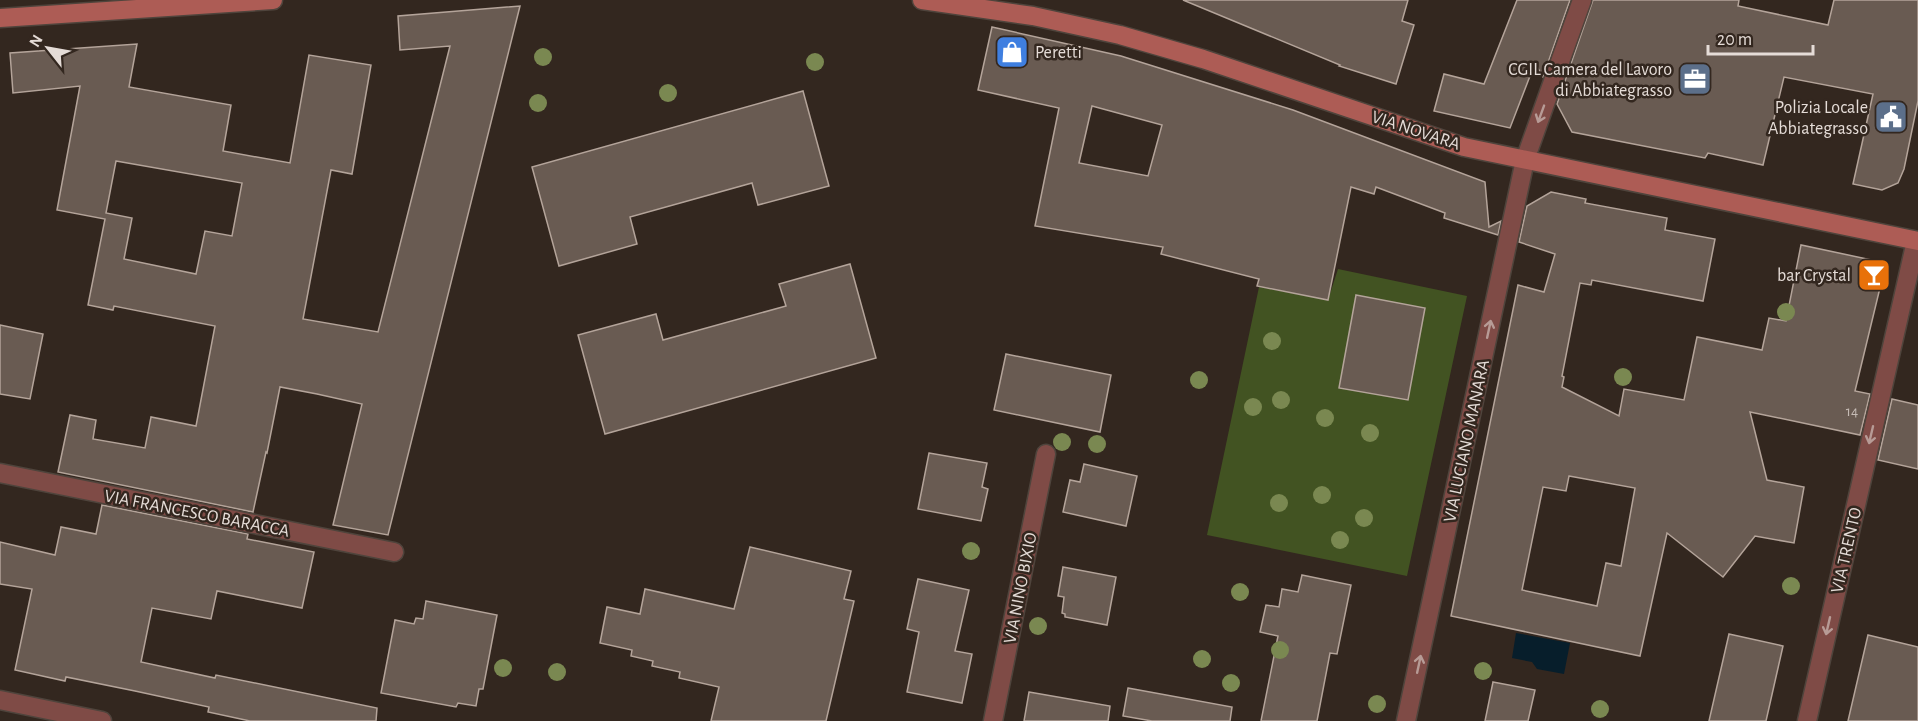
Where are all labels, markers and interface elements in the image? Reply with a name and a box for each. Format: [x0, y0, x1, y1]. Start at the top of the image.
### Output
north arrow [18, 18, 78, 78]
scale bar [1708, 18, 1813, 56]
text: 20 m [1717, 31, 1752, 49]
text: N [26, 32, 46, 50]
shop icon: Peretti [994, 34, 1030, 70]
place label: Peretti [1035, 44, 1082, 62]
place label: CGIL Camera del Lavoro di Abbiategrasso [1508, 61, 1672, 100]
office icon: CGIL Camera del Lavoro di Abbiategrasso [1677, 61, 1713, 97]
place label: Polizia Locale Abbiategrasso [1768, 99, 1868, 138]
public building icon: Polizia Locale Abbiategrasso [1873, 99, 1909, 135]
one-way arrow [1535, 105, 1546, 123]
street label: VIA NOVARA [1369, 108, 1463, 154]
bar icon: bar Crystal [1856, 257, 1892, 293]
place label: bar Crystal [1777, 267, 1851, 285]
one-way arrow [1484, 320, 1496, 339]
street label: VIA LUCIANO MANARA [1441, 358, 1493, 524]
house number: 14 [1846, 404, 1858, 419]
one-way arrow [1865, 426, 1877, 445]
street label: VIA FRANCESCO BARACCA [103, 487, 291, 541]
street label: VIA TRENTO [1828, 506, 1866, 595]
street label: VIA NINO BIXIO [1001, 531, 1041, 645]
one-way arrow [1822, 616, 1834, 635]
one-way arrow [1413, 654, 1425, 673]

